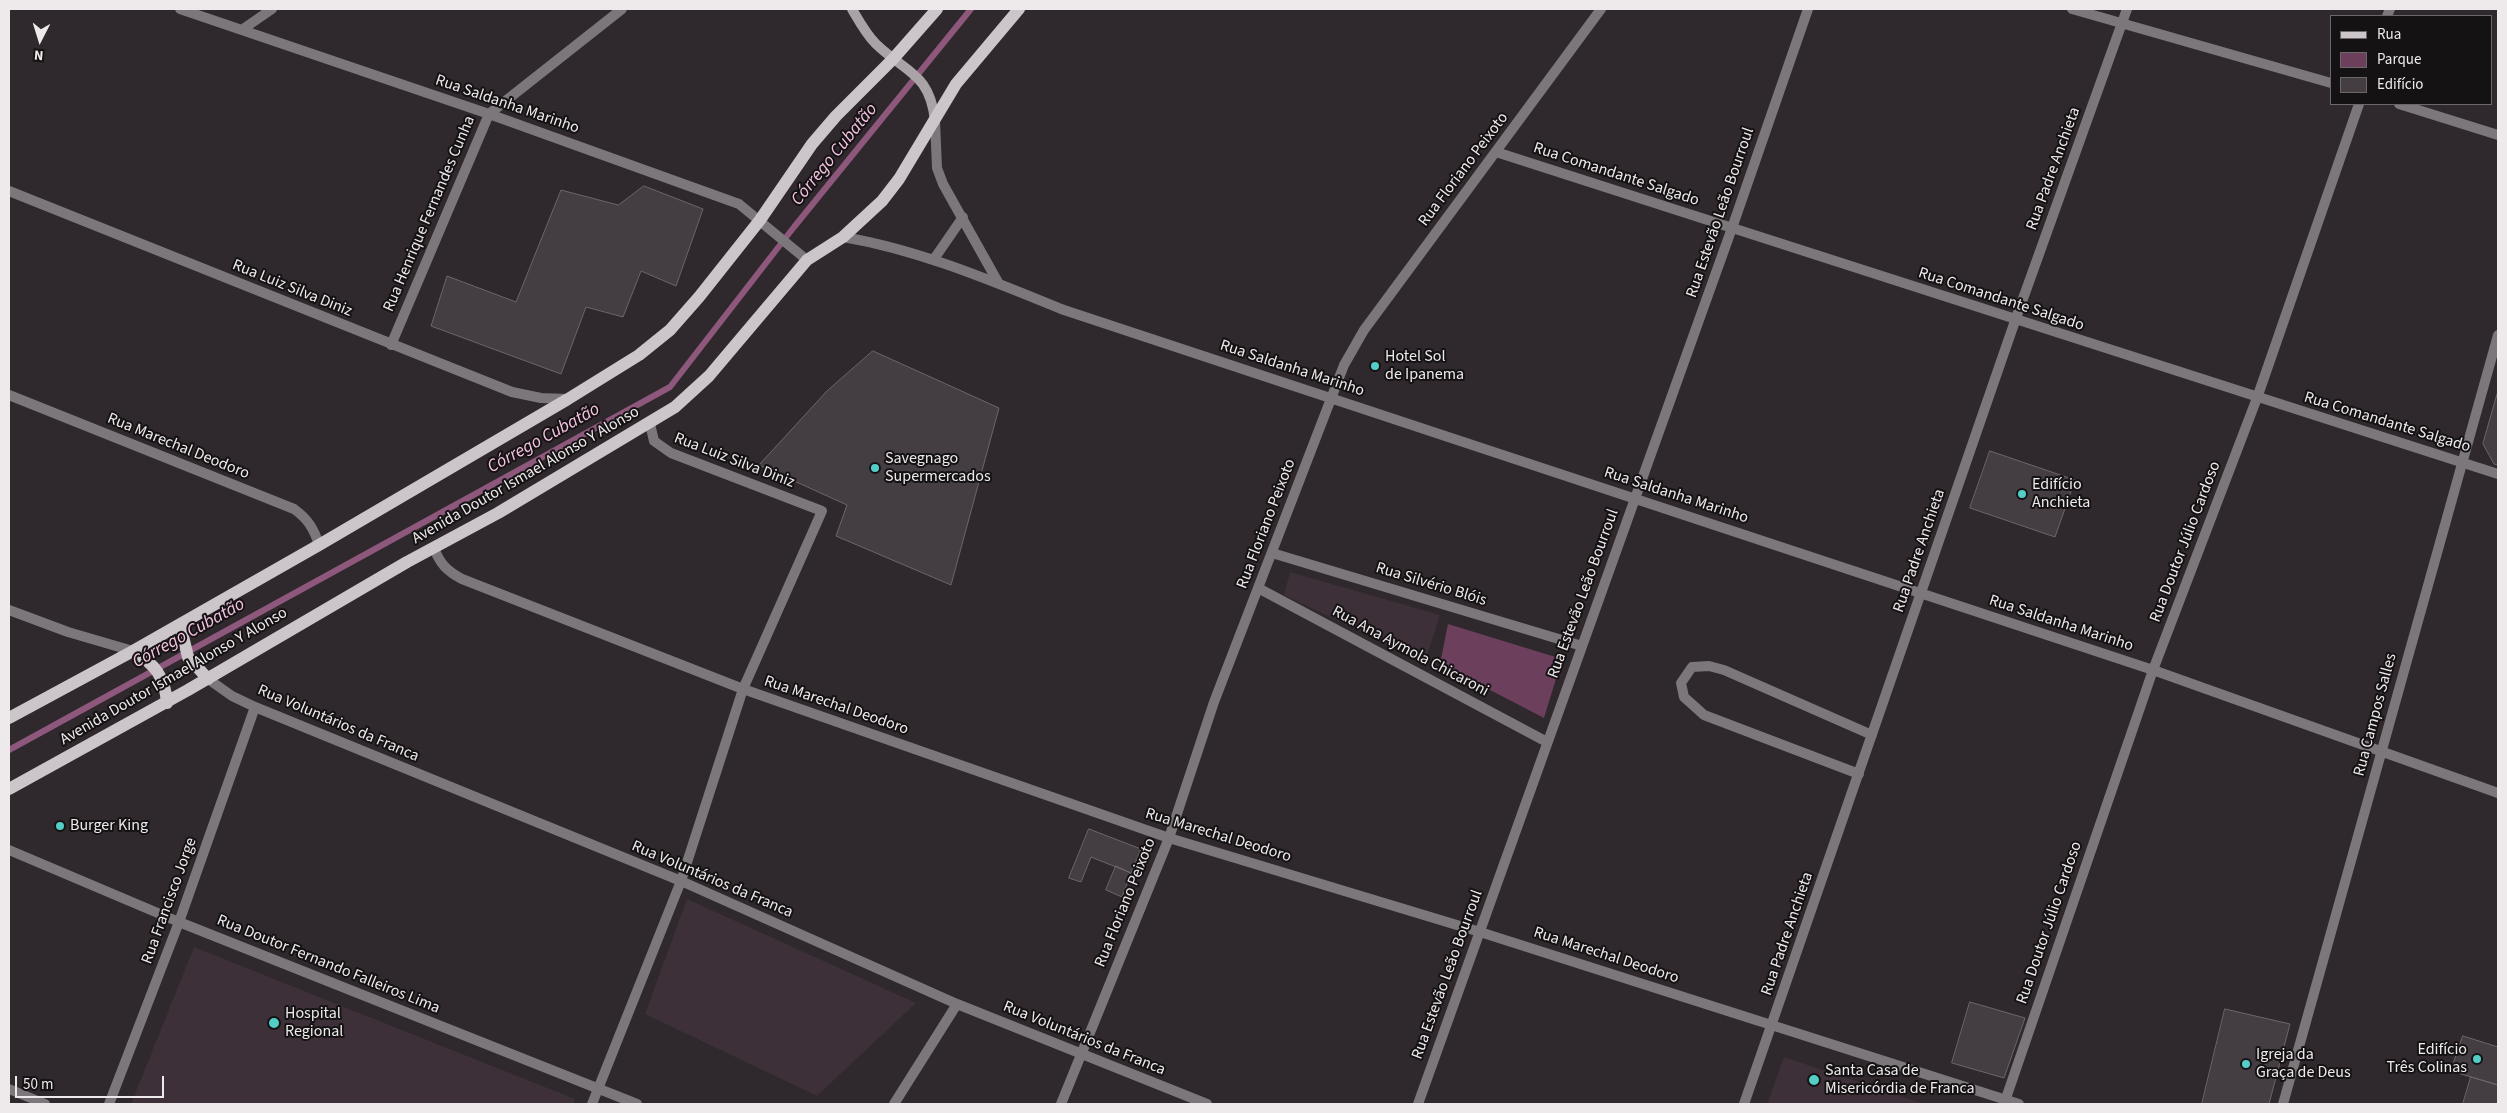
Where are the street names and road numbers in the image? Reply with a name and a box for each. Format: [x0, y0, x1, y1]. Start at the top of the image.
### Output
street label: Rua Saldanha Marinho [433, 71, 581, 139]
street label: Rua Padre Anchieta [2023, 105, 2085, 233]
street label: Rua Floriano Peixoto [1415, 109, 1513, 231]
street label: Rua Henrique Fernandes Cunha [380, 113, 480, 315]
street label: Rua Estevão Leão Bourroul [1683, 125, 1759, 301]
street label: Rua Comandante Salgado [1531, 139, 1701, 211]
street label: Rua Luiz Silva Diniz [229, 256, 355, 322]
street label: Rua Comandante Salgado [1916, 264, 2086, 336]
street label: Rua Saldanha Marinho [1217, 337, 1367, 401]
street label: Rua Comandante Salgado [2301, 389, 2473, 457]
street label: Avenida Doutor Ismael Alonso Y Alonso [409, 403, 643, 549]
street label: Rua Marechal Deodoro [104, 410, 252, 484]
street label: Rua Luiz Silva Diniz [671, 429, 797, 493]
street label: Rua Floriano Peixoto [1233, 456, 1301, 592]
street label: Rua Doutor Júlio Cardoso [2146, 459, 2226, 625]
street label: Rua Saldanha Marinho [1601, 464, 1751, 528]
street label: Rua Padre Anchieta [1890, 487, 1950, 615]
street label: Rua Estevão Leão Bourroul [1544, 507, 1624, 681]
street label: Rua Silvério Blóis [1373, 559, 1489, 611]
street label: Rua Saldanha Marinho [1986, 592, 2136, 656]
street label: Rua Ana Aymola Chicaroni [1328, 602, 1492, 702]
street label: Avenida Doutor Ismael Alonso Y Alonso [57, 604, 291, 750]
street label: Rua Campos Salles [2350, 651, 2402, 779]
street label: Rua Marechal Deodoro [761, 672, 911, 740]
street label: Rua Voluntários da Franca [254, 681, 422, 767]
street label: Rua Marechal Deodoro [1143, 805, 1293, 867]
street label: Rua Francisco Jorge [138, 835, 202, 967]
street label: Rua Floriano Peixoto [1091, 836, 1161, 970]
street label: Rua Voluntários da Franca [628, 837, 796, 923]
street label: Rua Doutor Júlio Cardoso [2013, 839, 2087, 1007]
street label: Rua Padre Anchieta [1758, 870, 1818, 998]
street label: Rua Estevão Leão Bourroul [1408, 888, 1488, 1062]
street label: Rua Doutor Fernando Falleiros Lima [214, 911, 442, 1019]
street label: Rua Marechal Deodoro [1531, 923, 1681, 989]
street label: Rua Voluntários da Franca [1000, 998, 1168, 1080]

